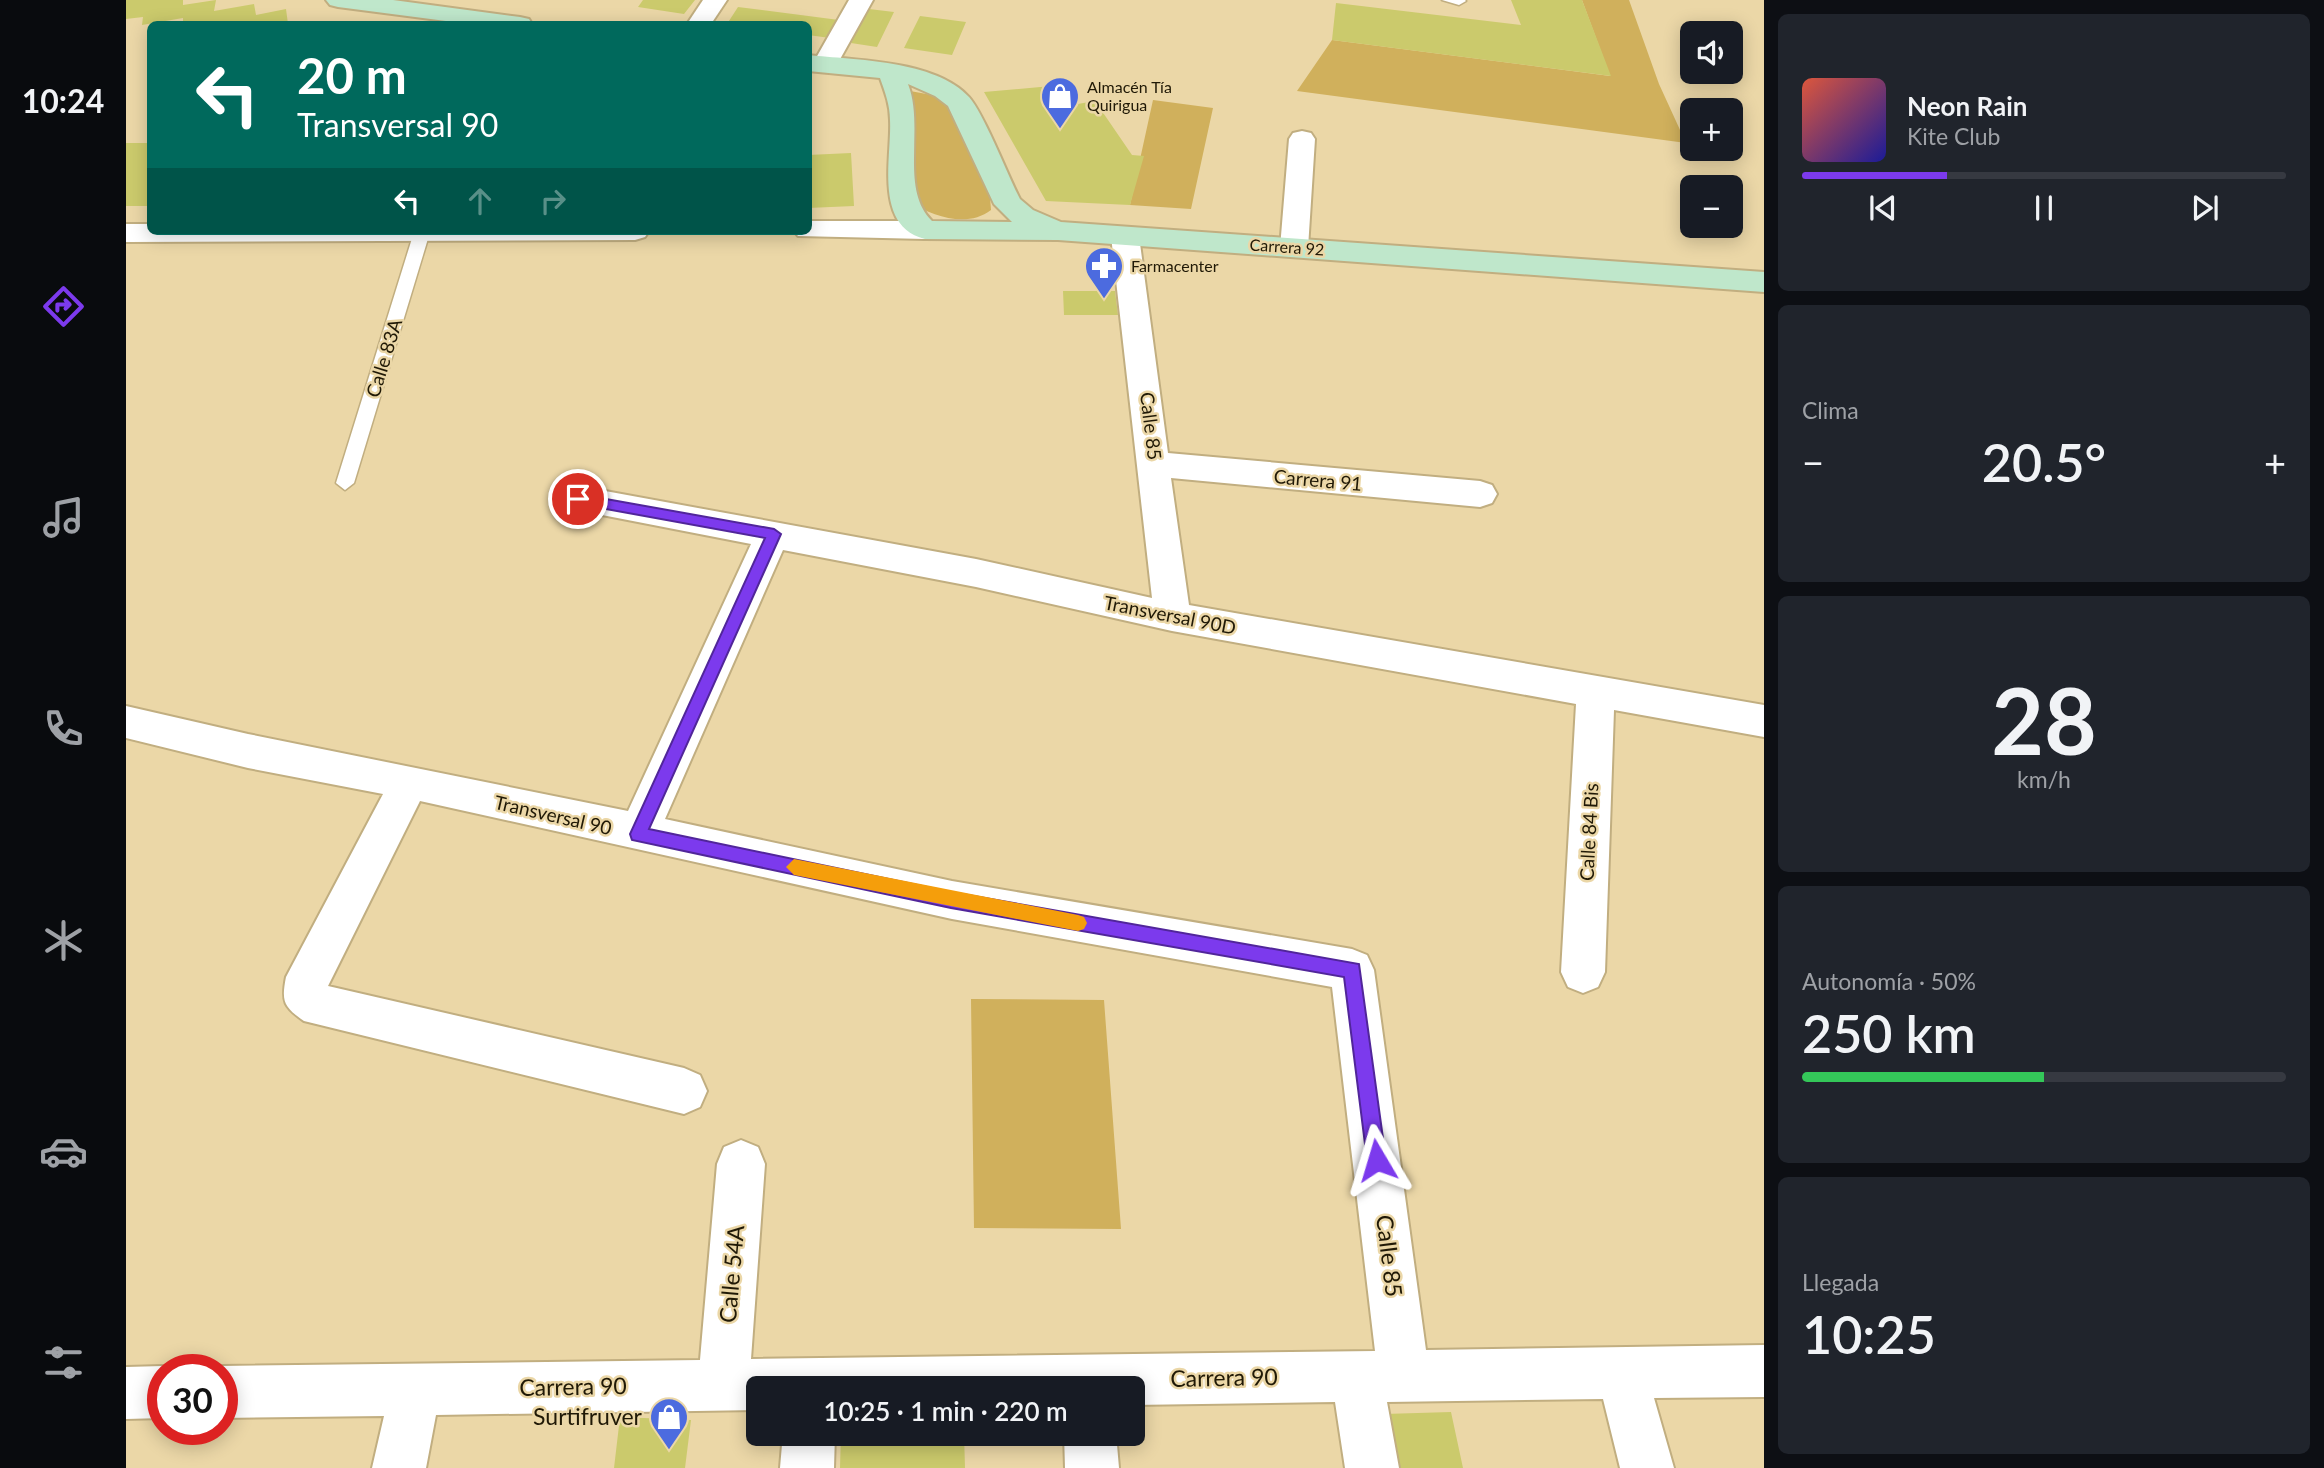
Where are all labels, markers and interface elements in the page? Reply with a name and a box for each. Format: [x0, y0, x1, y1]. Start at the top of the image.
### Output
map controls [1680, 21, 1743, 238]
button: sound [1680, 21, 1743, 84]
text: 20 m [297, 46, 407, 104]
icon: left [182, 49, 273, 140]
shop icon: Almacén Tía Quirigua [1039, 75, 1081, 130]
place label: Almacén Tía Quirigua [1087, 77, 1172, 114]
text: 10:24 [22, 81, 104, 120]
text: Neon Rain [1907, 90, 2027, 122]
button: + [1680, 98, 1743, 161]
text: Transversal 90 [297, 105, 498, 144]
text: Kite Club [1907, 122, 2000, 150]
button: − [1680, 175, 1743, 238]
icon: left [388, 182, 426, 220]
icon: ahead [461, 182, 499, 220]
icon: right [534, 182, 572, 220]
icon: previous [1864, 189, 1902, 227]
icon: pause [2025, 189, 2063, 227]
icon: next [2186, 189, 2224, 227]
street label: Carrera 92 [1249, 234, 1325, 259]
pharmacy icon: Farmacenter [1083, 245, 1125, 300]
place label: Farmacenter [1131, 256, 1219, 275]
icon: directions [39, 282, 88, 331]
street label: Calle 83A [361, 316, 406, 400]
street label: Calle 85 [1136, 391, 1167, 461]
text: Clima [1802, 396, 1859, 424]
text: 20.5° [1982, 431, 2106, 493]
text: − [1802, 439, 1824, 485]
text: + [2264, 439, 2286, 485]
street label: Carrera 91 [1273, 464, 1363, 495]
pin [548, 469, 608, 529]
icon: arrive [559, 480, 597, 518]
icon: music [39, 493, 88, 542]
street label: Transversal 90D [1102, 590, 1238, 639]
text: 28 [1991, 665, 2097, 774]
icon: phone [39, 704, 88, 753]
text: km/h [2017, 765, 2071, 793]
street label: Calle 84 Bis [1574, 783, 1603, 881]
street label: Transversal 90 [492, 790, 614, 839]
icon: climate [39, 916, 88, 965]
text: Autonomía · 50% [1802, 967, 1976, 995]
text: 250 km [1802, 1002, 1976, 1064]
position arrow [1340, 1123, 1414, 1197]
icon: car [39, 1127, 88, 1176]
street label: Calle 85 [1371, 1213, 1409, 1298]
street label: Calle 54A [713, 1223, 749, 1324]
text: Llegada [1802, 1268, 1879, 1296]
text: 10:25 [1802, 1303, 1936, 1365]
icon: filters [39, 1338, 88, 1387]
speed limit sign: 30 [147, 1354, 238, 1445]
street label: Carrera 90 [1170, 1362, 1278, 1392]
street label: Carrera 90 [519, 1371, 627, 1401]
text: 10:25 · 1 min · 220 m [823, 1395, 1068, 1427]
shop icon: Surtifruver [648, 1396, 690, 1451]
place label: Surtifruver [533, 1402, 643, 1430]

